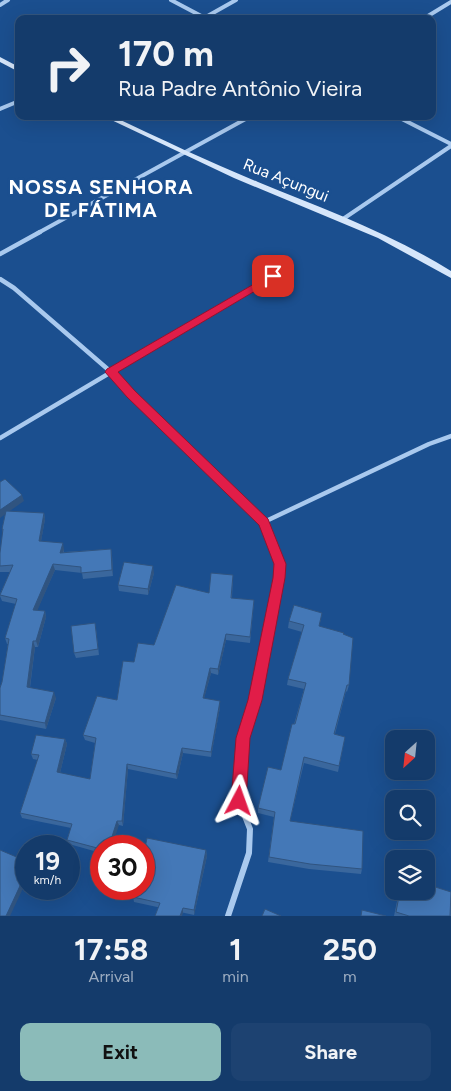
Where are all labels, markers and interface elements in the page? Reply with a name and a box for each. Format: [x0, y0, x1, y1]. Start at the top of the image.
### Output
text: 170 m [118, 33, 214, 75]
icon: right [35, 35, 100, 100]
text: Rua Padre Antônio Vieira [118, 75, 362, 102]
street label: Rua Açungui [241, 154, 331, 206]
district label: NOSSA SENHORA DE FÁTIMA [9, 175, 193, 222]
pin [252, 255, 294, 297]
icon: arrive [259, 262, 287, 290]
north arrow [385, 730, 435, 780]
map controls [385, 730, 435, 900]
position arrow [212, 774, 264, 826]
button: search [385, 790, 435, 840]
speed limit sign: 30 [90, 835, 155, 900]
text: 19 [35, 846, 60, 876]
button: layers [385, 850, 435, 900]
text: km/h [34, 873, 61, 887]
text: 17:58 [74, 931, 148, 968]
text: 1 [229, 931, 242, 968]
text: 250 [323, 931, 377, 968]
text: Arrival [89, 967, 134, 986]
text: min [222, 967, 249, 986]
text: m [343, 967, 357, 986]
button: Exit [20, 1023, 221, 1081]
button: Share [231, 1023, 431, 1081]

